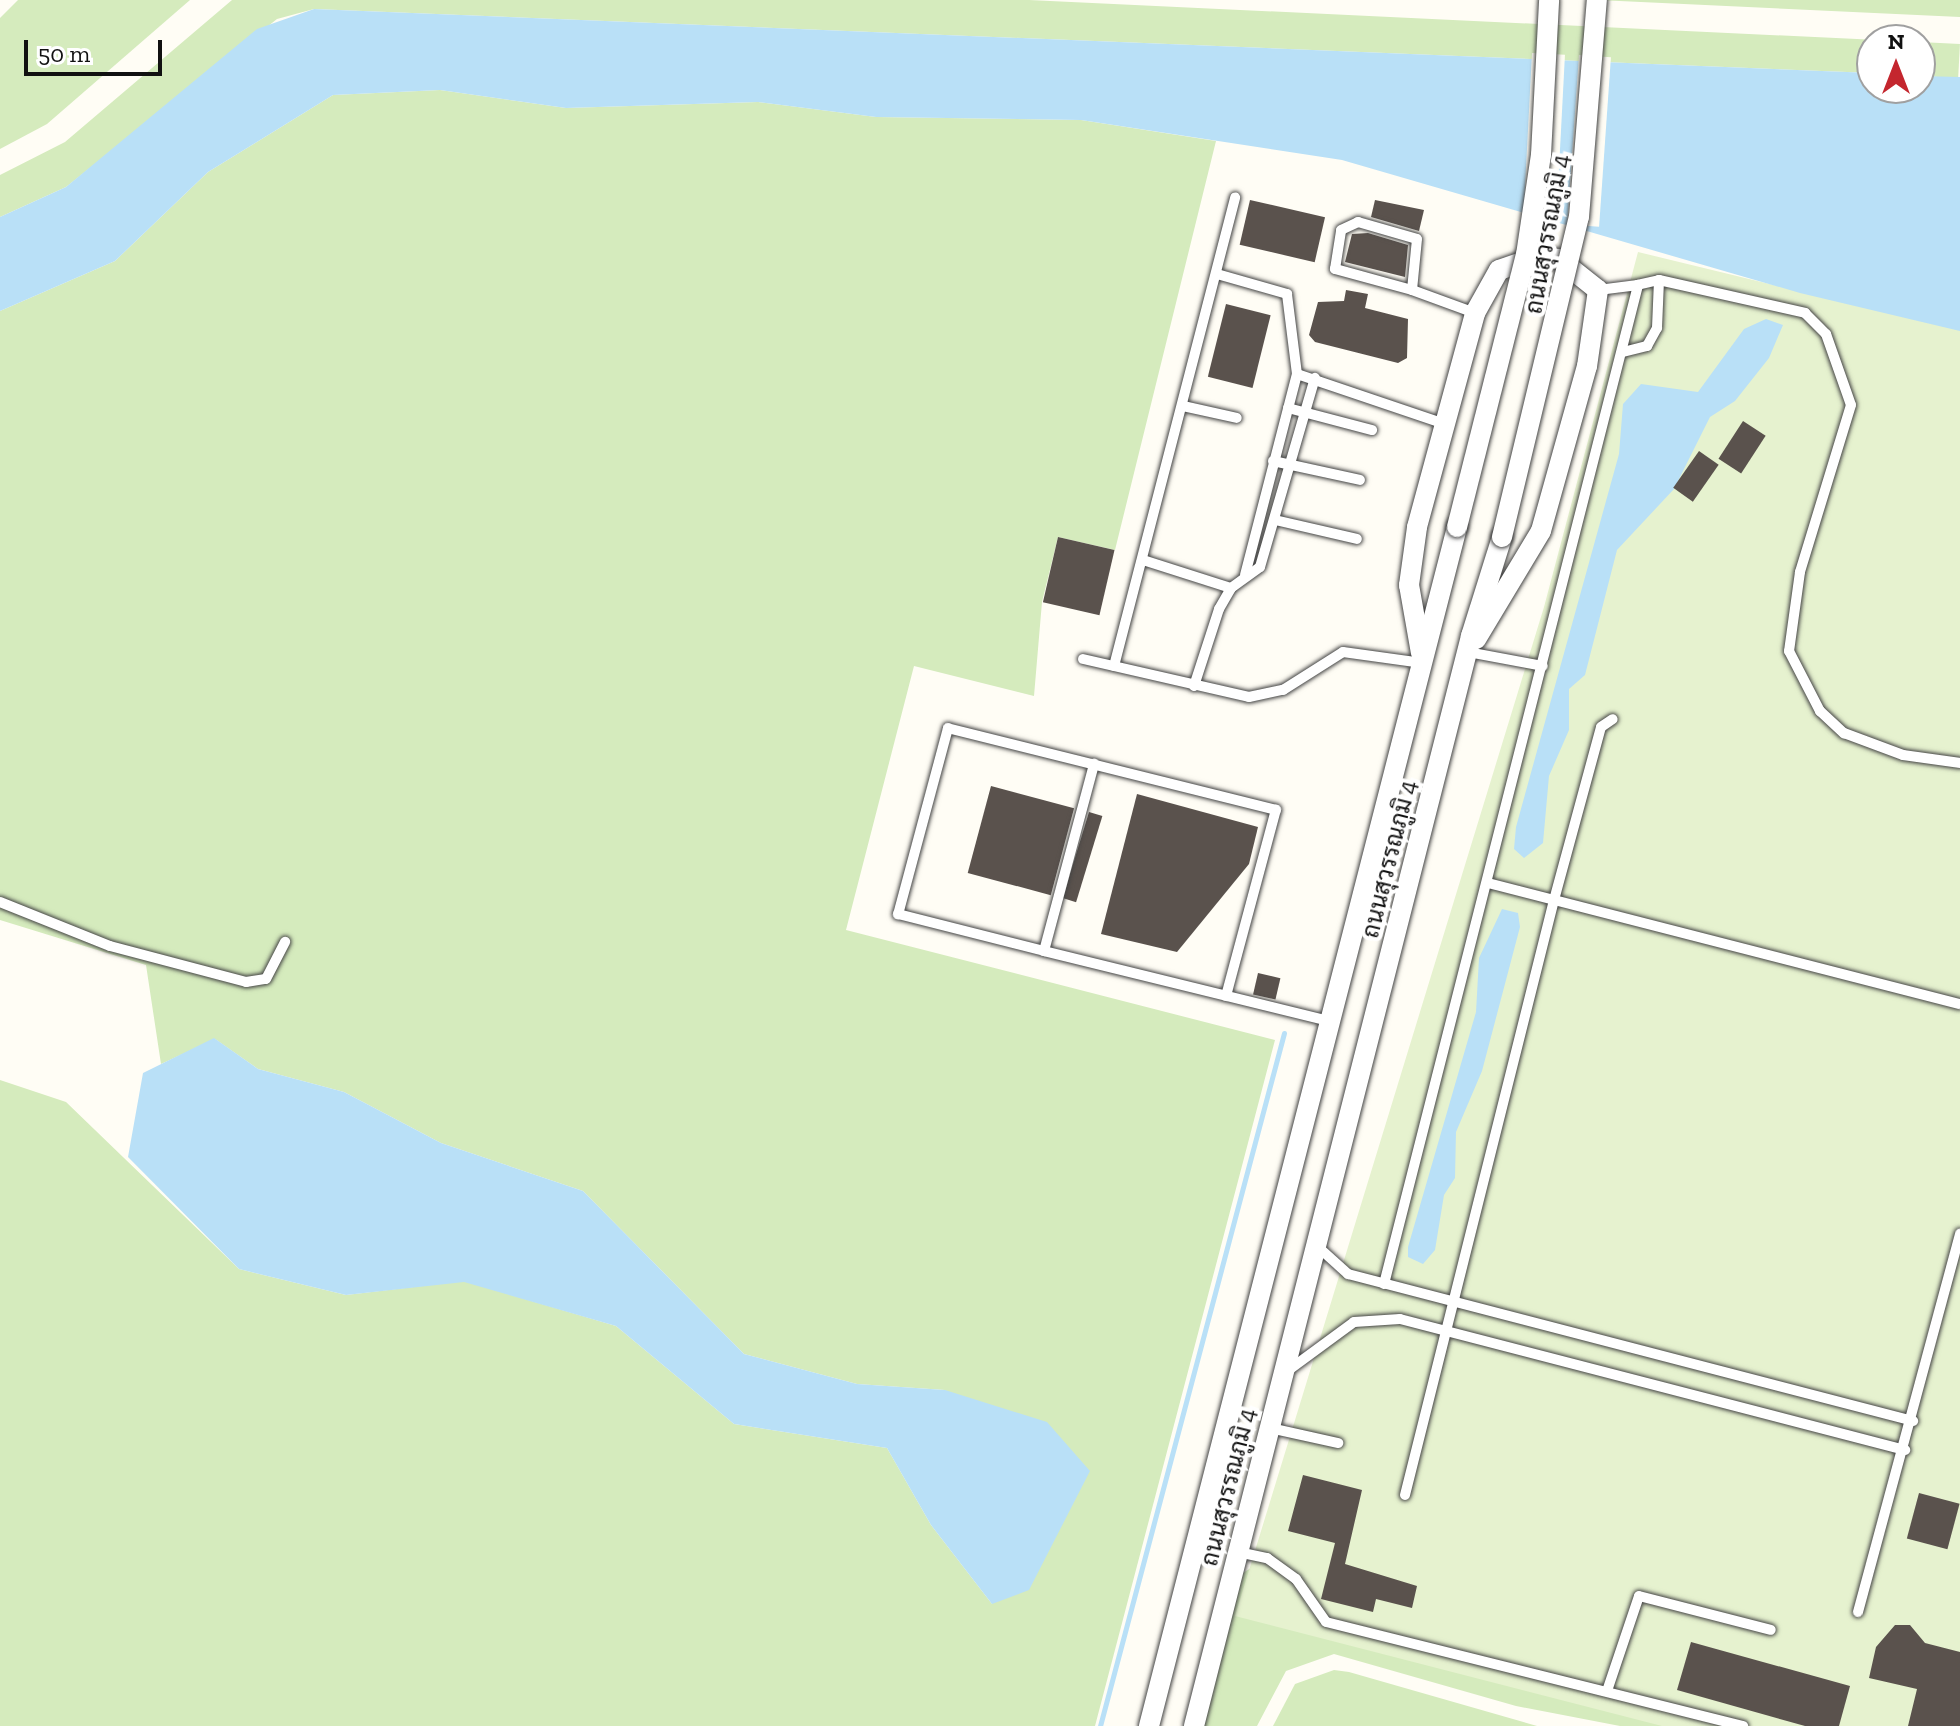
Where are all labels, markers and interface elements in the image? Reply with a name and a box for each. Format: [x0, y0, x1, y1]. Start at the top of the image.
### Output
scale bar [28, 24, 166, 74]
north arrow [1856, 24, 1936, 104]
text: N [1888, 28, 1904, 55]
text: 50 m [38, 39, 90, 68]
street label: ถนนสุวรรณภูมิ 4 [1519, 152, 1575, 316]
street label: ถนนสุวรรณภูมิ 4 [1355, 777, 1423, 941]
street label: ถนนสุวรรณภูมิ 4 [1194, 1405, 1262, 1569]

